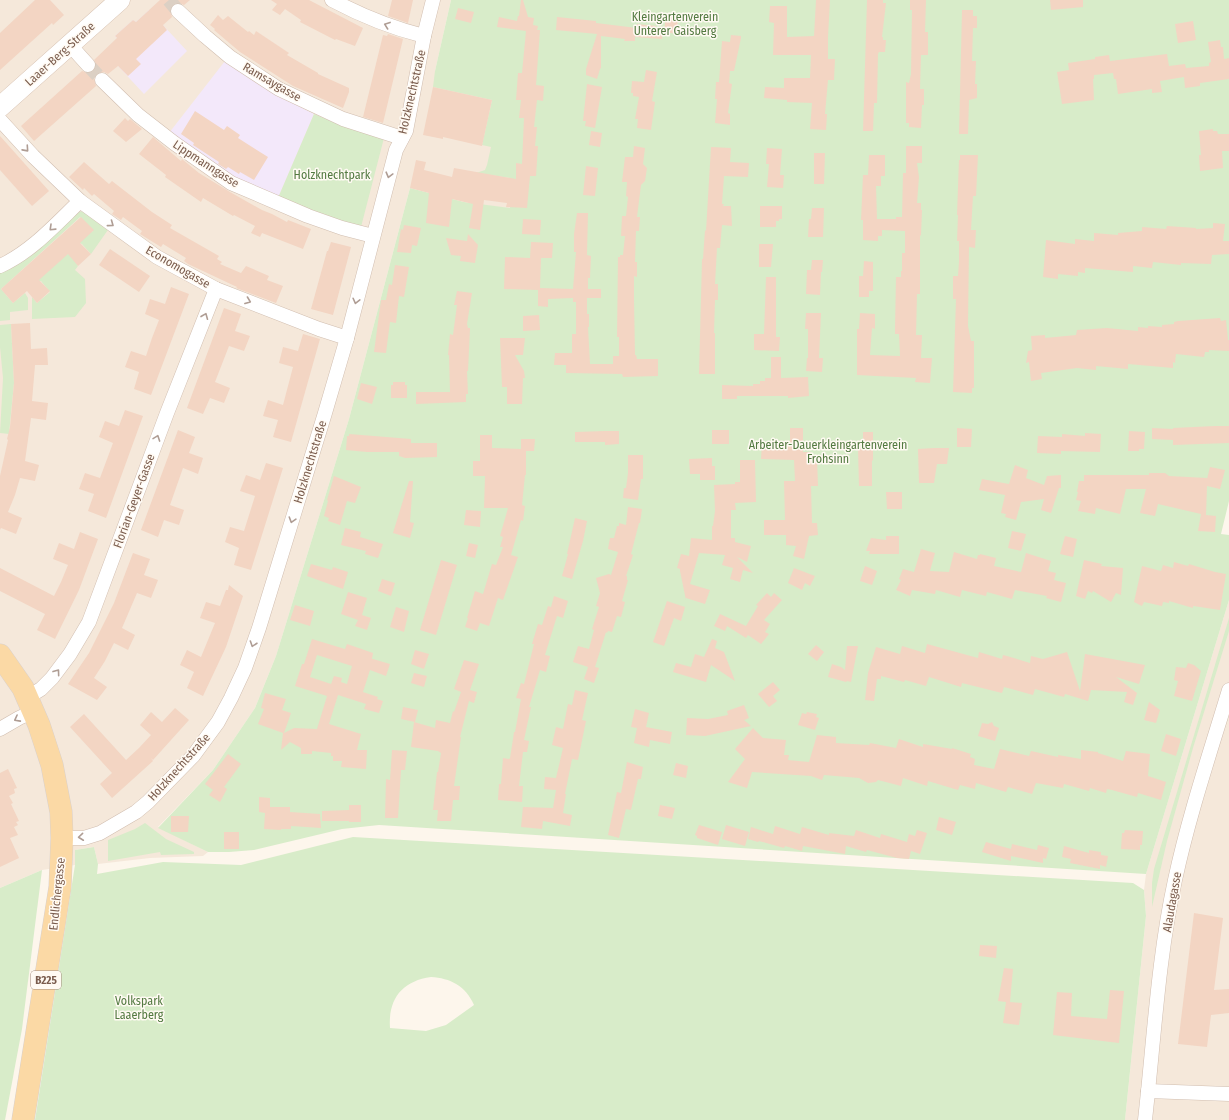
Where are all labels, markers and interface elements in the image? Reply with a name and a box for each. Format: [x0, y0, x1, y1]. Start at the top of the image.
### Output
park label: Kleingartenverein Unterer Gaisberg [632, 10, 718, 38]
street label: Laaer-Berg-Straße [22, 19, 98, 89]
one-way arrow [383, 22, 390, 30]
street label: Holzknechtstraße [396, 48, 429, 135]
street label: Ramsaygasse [240, 60, 304, 104]
street label: Lippmanngasse [170, 137, 242, 191]
one-way arrow [21, 144, 29, 152]
park label: Holzknechtpark [294, 168, 371, 182]
one-way arrow [385, 171, 394, 178]
one-way arrow [107, 219, 114, 227]
one-way arrow [49, 223, 57, 231]
street label: Economogasse [143, 243, 213, 291]
one-way arrow [244, 297, 251, 305]
one-way arrow [353, 298, 361, 304]
one-way arrow [200, 313, 208, 320]
street label: Holzknechtstraße [291, 419, 329, 505]
one-way arrow [153, 434, 161, 441]
park label: Arbeiter-Dauerkleingartenverein Frohsinn [749, 438, 907, 466]
street label: Florian-Geyer-Gasse [110, 452, 158, 550]
one-way arrow [288, 516, 297, 523]
one-way arrow [249, 640, 258, 647]
one-way arrow [52, 669, 59, 676]
one-way arrow [14, 715, 21, 722]
street label: Holzknechtstraße [145, 730, 213, 804]
one-way arrow [78, 833, 84, 842]
street label: Endlichergasse [46, 857, 68, 931]
street label: Alaudagasse [1160, 871, 1184, 933]
road number: B225 [31, 971, 61, 989]
park label: Volkspark Laaerberg [114, 994, 164, 1022]

